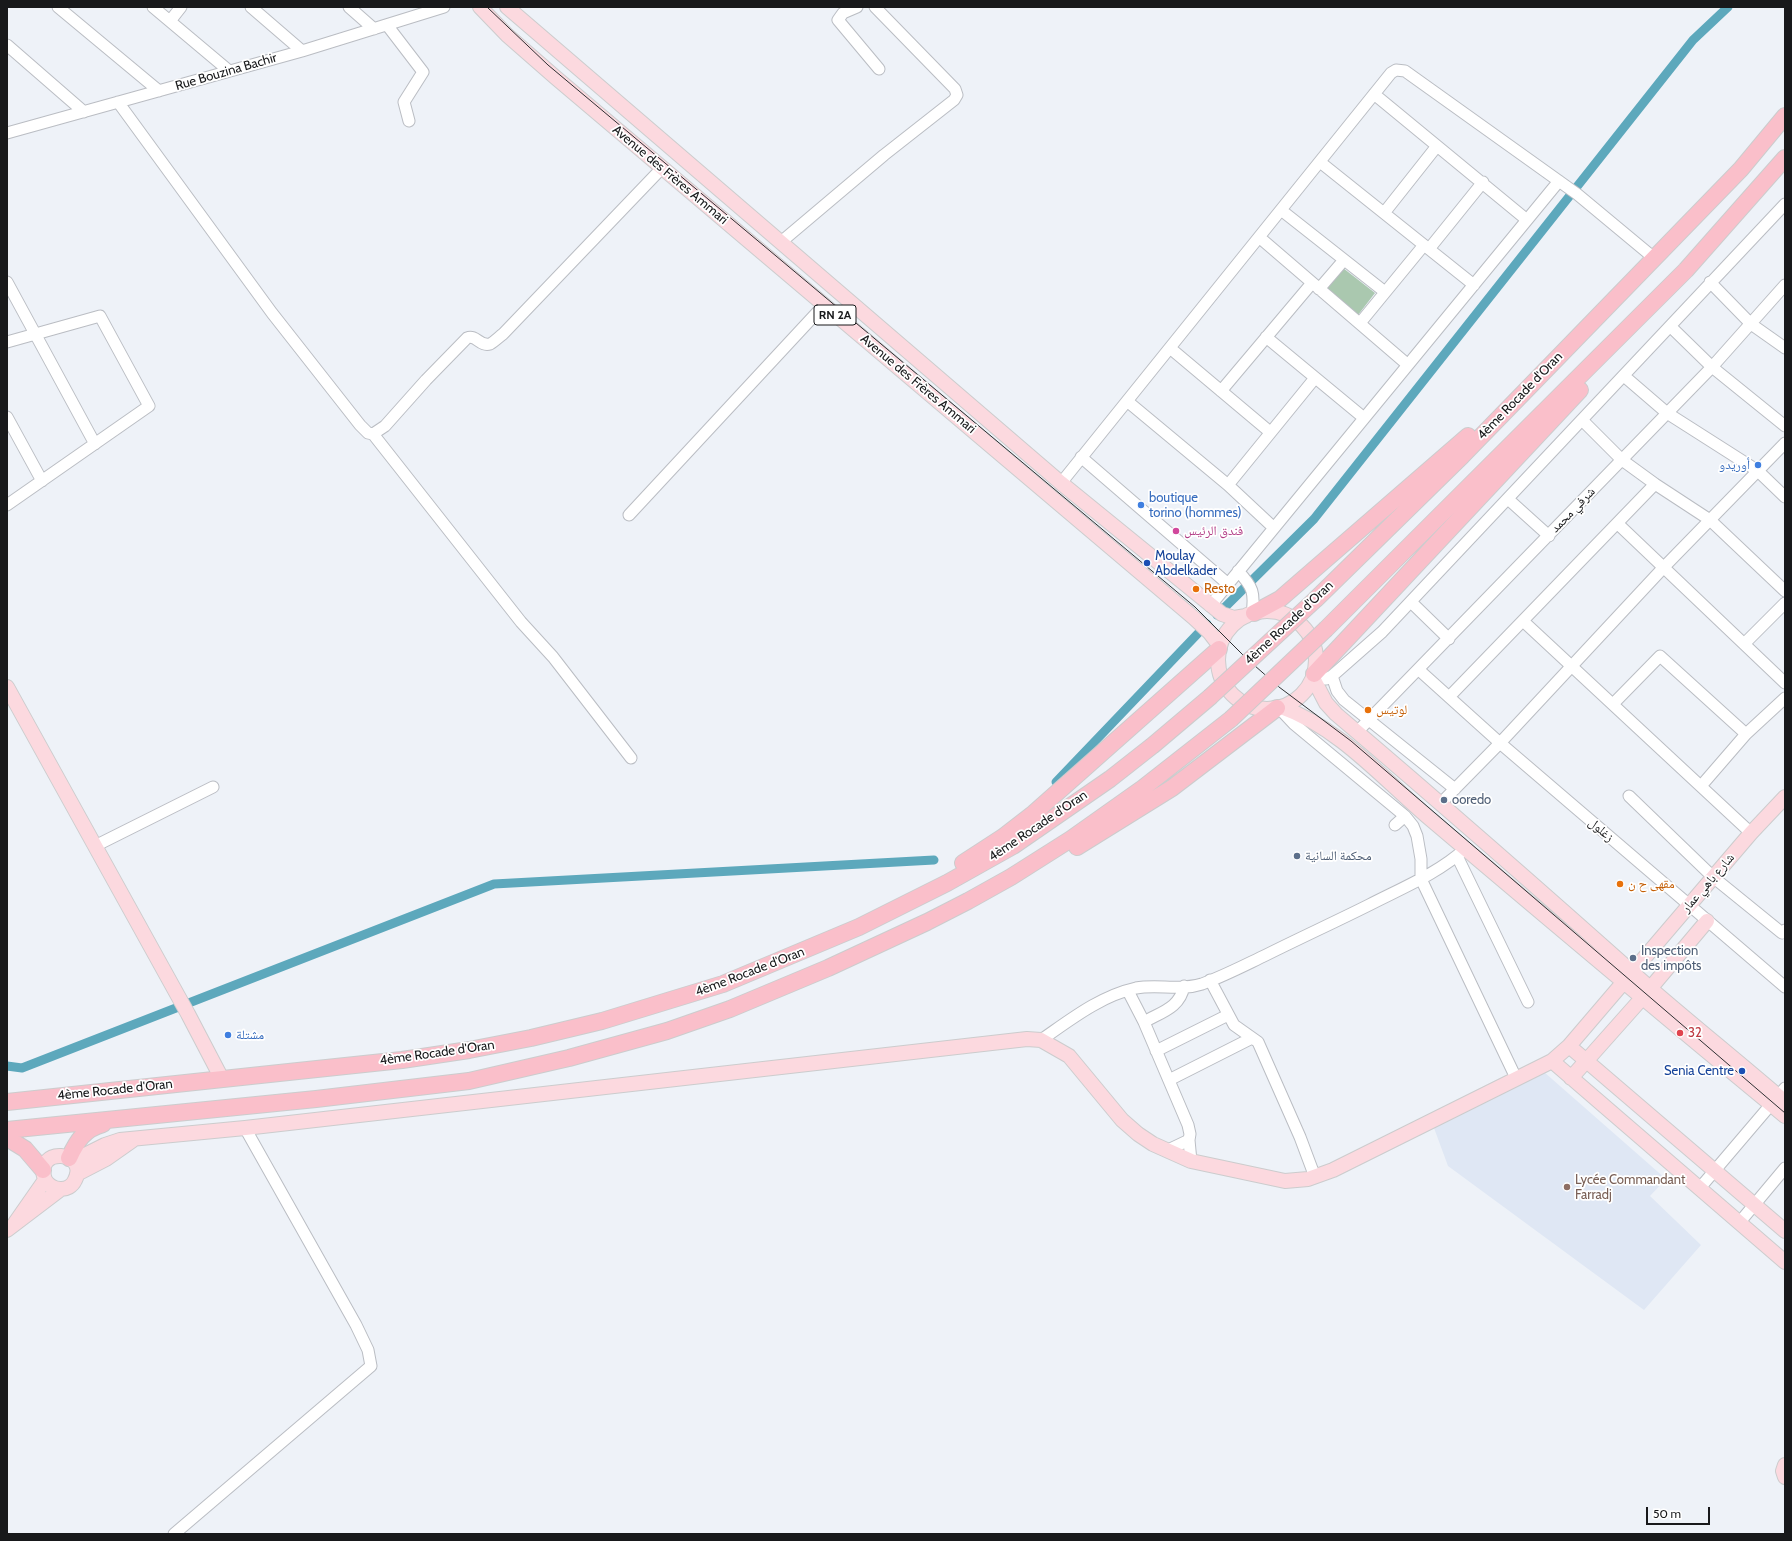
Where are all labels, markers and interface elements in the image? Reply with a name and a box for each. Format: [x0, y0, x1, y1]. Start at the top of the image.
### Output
street label: Rue Bouzina Bachir [173, 50, 279, 94]
street label: Avenue des Frères Ammari [609, 122, 731, 228]
road number: RN 2A [814, 305, 856, 325]
street label: Avenue des Frères Ammari [857, 331, 979, 437]
street label: 4ème Rocade d'Oran [1474, 349, 1566, 443]
place label: أوريدو [1719, 457, 1750, 473]
marker: أوريدو [1753, 460, 1763, 470]
street label: شرفي محمد [1548, 484, 1598, 536]
place label: boutique torino (hommes) [1149, 490, 1242, 521]
marker: boutique torino (hommes) [1136, 500, 1146, 510]
place label: فندق الرئيس [1184, 523, 1243, 539]
marker: فندق الرئيس [1171, 526, 1181, 536]
place label: Moulay Abdelkader [1155, 548, 1217, 579]
marker: Moulay Abdelkader [1142, 558, 1152, 568]
street label: 4ème Rocade d'Oran [1241, 578, 1337, 668]
place label: Resto [1204, 581, 1235, 597]
marker: Resto [1191, 584, 1201, 594]
place label: لوتيس [1376, 702, 1407, 718]
marker: لوتيس [1363, 705, 1373, 715]
street label: 4ème Rocade d'Oran [986, 787, 1090, 865]
place label: ooredo [1452, 792, 1491, 808]
marker: ooredo [1439, 795, 1449, 805]
street label: زغلول [1585, 815, 1617, 845]
place label: محكمة السانية [1305, 848, 1372, 864]
street label: شارع باهي عمار [1678, 850, 1738, 916]
marker: محكمة السانية [1292, 851, 1302, 861]
place label: مقهى ح ن [1628, 876, 1675, 892]
marker: مقهى ح ن [1615, 879, 1625, 889]
place label: Inspection des impôts [1641, 943, 1701, 974]
street label: 4ème Rocade d'Oran [693, 944, 807, 1000]
marker: Inspection des impôts [1628, 953, 1638, 963]
place label: 32 [1688, 1025, 1702, 1041]
place label: مشتلة [236, 1027, 264, 1043]
marker: 32 [1675, 1028, 1685, 1038]
marker: مشتلة [223, 1030, 233, 1040]
street label: 4ème Rocade d'Oran [379, 1037, 495, 1069]
place label: Senia Centre [1664, 1063, 1734, 1079]
marker: Senia Centre [1737, 1066, 1747, 1076]
street label: 4ème Rocade d'Oran [57, 1076, 173, 1104]
place label: Lycée Commandant Farradj [1575, 1172, 1685, 1203]
marker: Lycée Commandant Farradj [1562, 1182, 1572, 1192]
scale bar [1648, 1499, 1712, 1525]
text: 50 m [1653, 1506, 1681, 1521]

